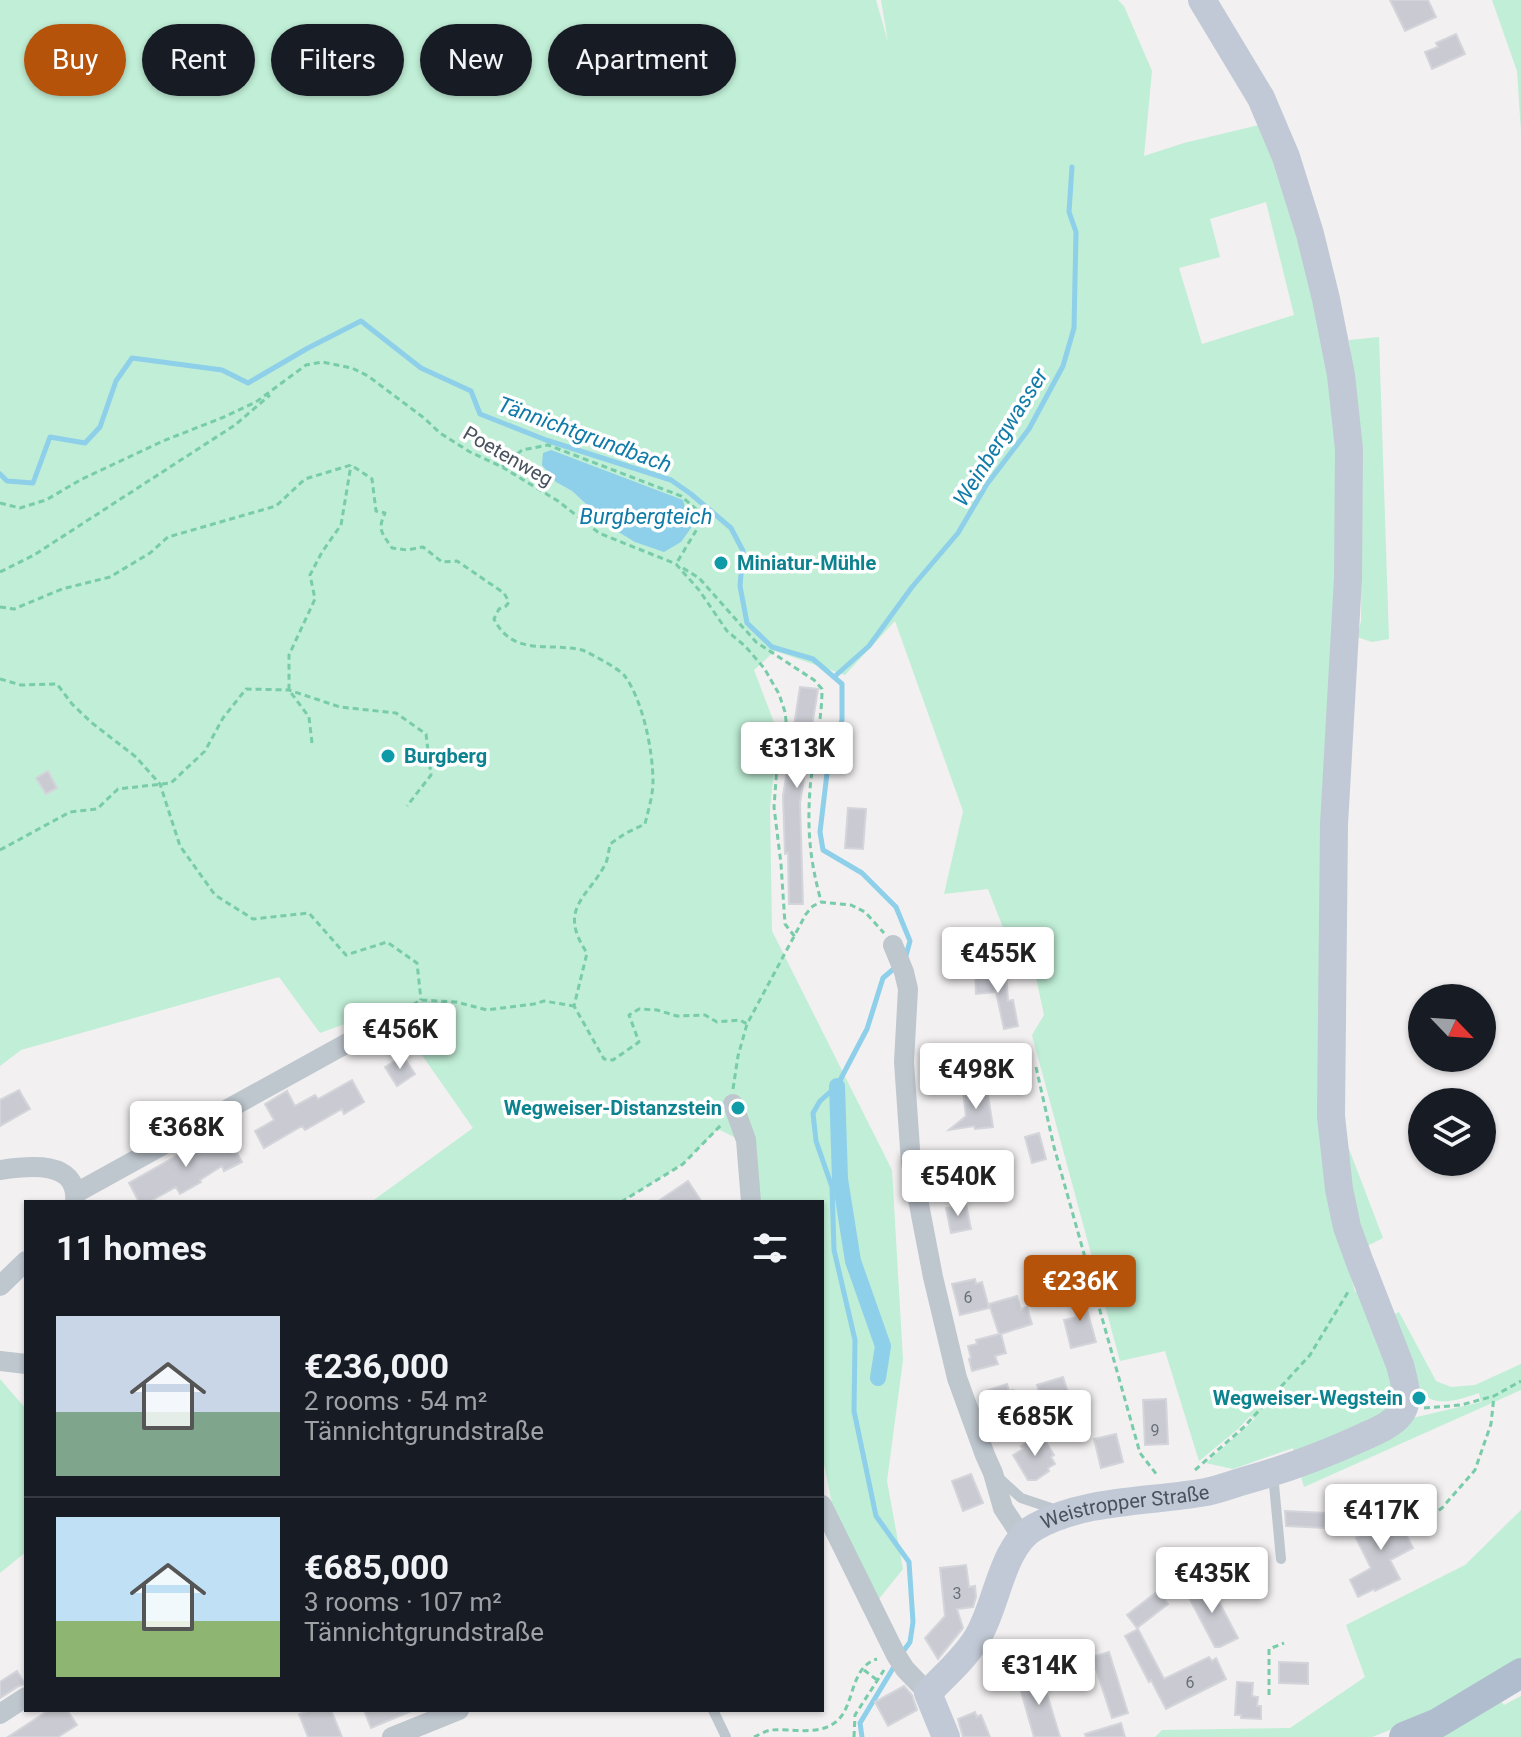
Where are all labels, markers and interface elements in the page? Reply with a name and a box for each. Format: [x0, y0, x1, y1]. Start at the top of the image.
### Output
chip: Buy [24, 24, 126, 96]
chip: Rent [142, 24, 255, 96]
chip: Filters [271, 24, 404, 96]
chip: New [420, 24, 532, 96]
chip: Apartment [548, 24, 736, 96]
water label: Weinbergwasser [948, 363, 1053, 511]
water label: Tännichtgrundbach [495, 391, 675, 478]
street label: Poetenweg [459, 421, 557, 491]
water label: Burgbergteich [580, 504, 712, 529]
place label: Miniatur-Mühle [737, 551, 876, 575]
marker: Miniatur-Mühle [712, 554, 730, 572]
pin: €313K [741, 722, 853, 790]
text: €313K [759, 733, 835, 763]
place label: Burgberg [404, 744, 487, 768]
marker: Burgberg [379, 747, 397, 765]
pin: €455K [942, 927, 1054, 995]
text: €455K [960, 938, 1036, 968]
north arrow [1408, 984, 1496, 1072]
map controls [1408, 984, 1496, 1176]
pin: €456K [344, 1003, 456, 1071]
text: €456K [362, 1014, 438, 1044]
pin: €498K [920, 1043, 1032, 1111]
text: €498K [938, 1054, 1014, 1084]
button: layers [1408, 1088, 1496, 1176]
place label: Wegweiser-Distanzstein [504, 1096, 722, 1120]
marker: Wegweiser-Distanzstein [729, 1099, 747, 1117]
pin: €368K [130, 1101, 242, 1169]
text: €368K [148, 1112, 224, 1142]
pin: €540K [902, 1150, 1014, 1218]
text: €540K [920, 1161, 996, 1191]
icon: filters [748, 1226, 792, 1270]
text: 11 homes [56, 1228, 207, 1268]
pin: €236K [1024, 1255, 1136, 1323]
text: €236K [1042, 1266, 1118, 1296]
house number: 6 [964, 1288, 973, 1307]
text: €236,000 [304, 1346, 449, 1386]
icon: home [120, 1348, 216, 1444]
text: 2 rooms · 54 m² [304, 1386, 487, 1416]
place label: Wegweiser-Wegstein [1213, 1386, 1403, 1410]
marker: Wegweiser-Wegstein [1410, 1389, 1428, 1407]
pin: €685K [979, 1390, 1091, 1458]
text: €685K [997, 1401, 1073, 1431]
text: Tännichtgrundstraße [304, 1416, 544, 1446]
house number: 9 [1151, 1421, 1160, 1440]
street label: Weistropper Straße [1037, 1480, 1211, 1534]
pin: €417K [1325, 1484, 1437, 1552]
text: €417K [1343, 1495, 1419, 1525]
text: €685,000 [304, 1547, 449, 1587]
pin: €435K [1156, 1547, 1268, 1615]
icon: home [120, 1549, 216, 1645]
text: €435K [1174, 1558, 1250, 1588]
house number: 3 [953, 1584, 962, 1603]
text: 3 rooms · 107 m² [304, 1587, 502, 1617]
text: Tännichtgrundstraße [304, 1617, 544, 1647]
pin: €314K [983, 1639, 1095, 1707]
text: €314K [1001, 1650, 1077, 1680]
house number: 6 [1186, 1673, 1195, 1692]

